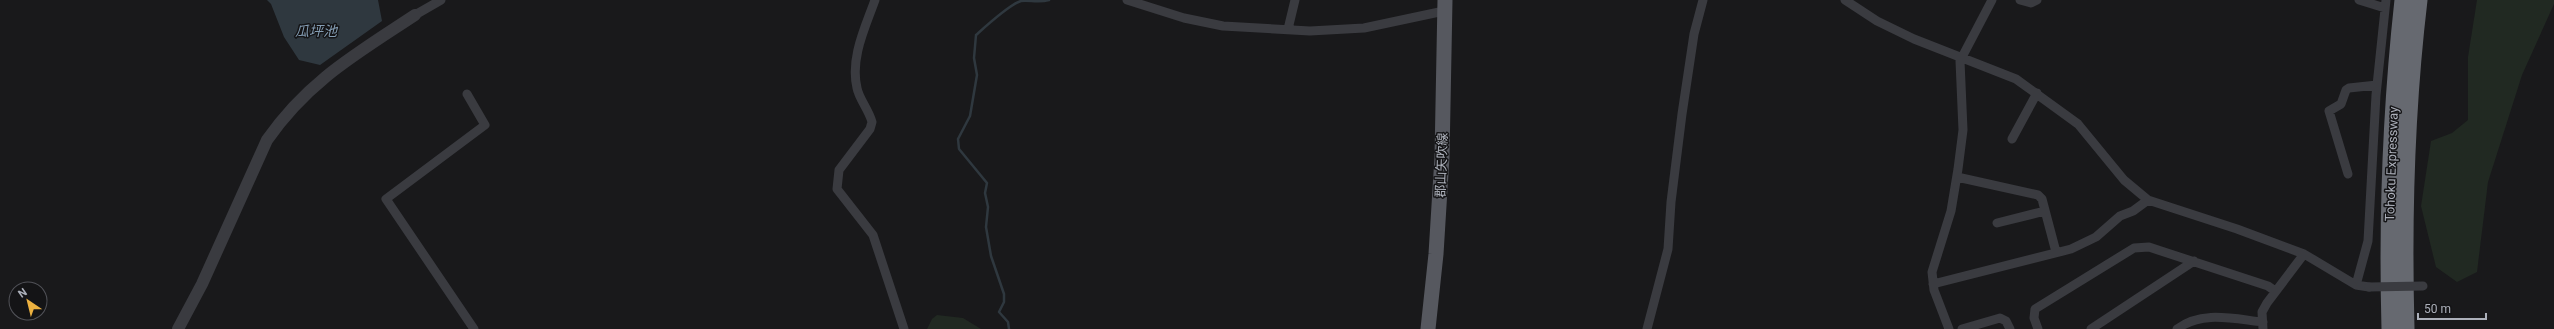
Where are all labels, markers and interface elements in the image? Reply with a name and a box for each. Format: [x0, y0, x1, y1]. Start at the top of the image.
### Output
water label: 瓜坪池 [295, 23, 339, 39]
street label: Tohoku Expressway [2382, 106, 2401, 222]
street label: 郡山矢吹線 [1433, 132, 1450, 198]
north arrow [8, 281, 48, 321]
text: N [16, 286, 30, 301]
scale bar [2418, 295, 2486, 321]
text: 50 m [2424, 302, 2451, 316]

